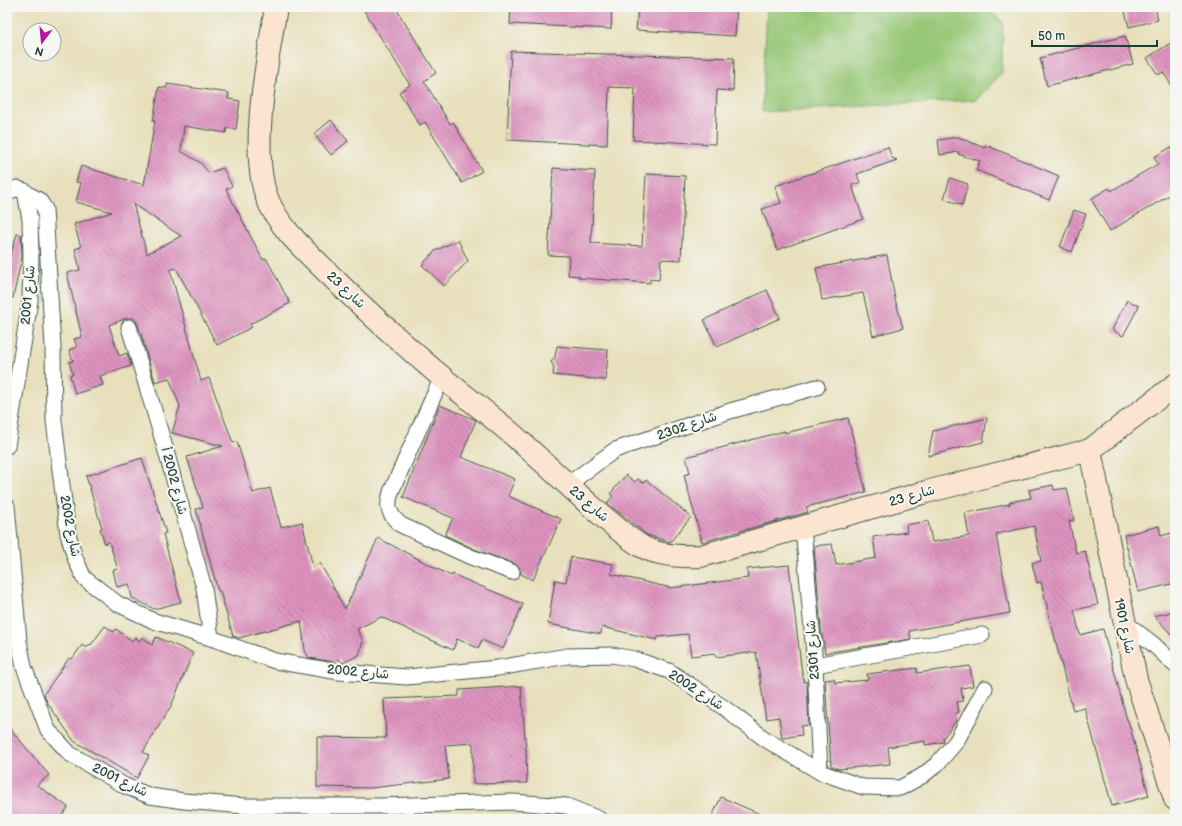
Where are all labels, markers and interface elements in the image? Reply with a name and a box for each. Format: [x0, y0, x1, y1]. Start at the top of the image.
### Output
north arrow [22, 22, 62, 62]
scale bar [1032, 22, 1157, 48]
text: 50 m [1038, 29, 1065, 44]
text: N [34, 44, 45, 59]
street label: شارع 2001 [17, 265, 40, 325]
street label: شارع 23 [323, 268, 369, 313]
street label: شارع 2302 [655, 408, 719, 445]
street label: شارع 2002 أ [156, 446, 191, 517]
street label: شارع 23 [887, 482, 937, 511]
street label: شارع 23 [565, 483, 612, 526]
street label: شارع 2002 [55, 494, 84, 558]
street label: شارع 1901 [1109, 597, 1138, 656]
street label: شارع 2301 [803, 620, 824, 680]
street label: شارع 2002 [326, 661, 390, 684]
street label: شارع 2002 [665, 666, 726, 715]
street label: شارع 2001 [89, 760, 150, 801]

